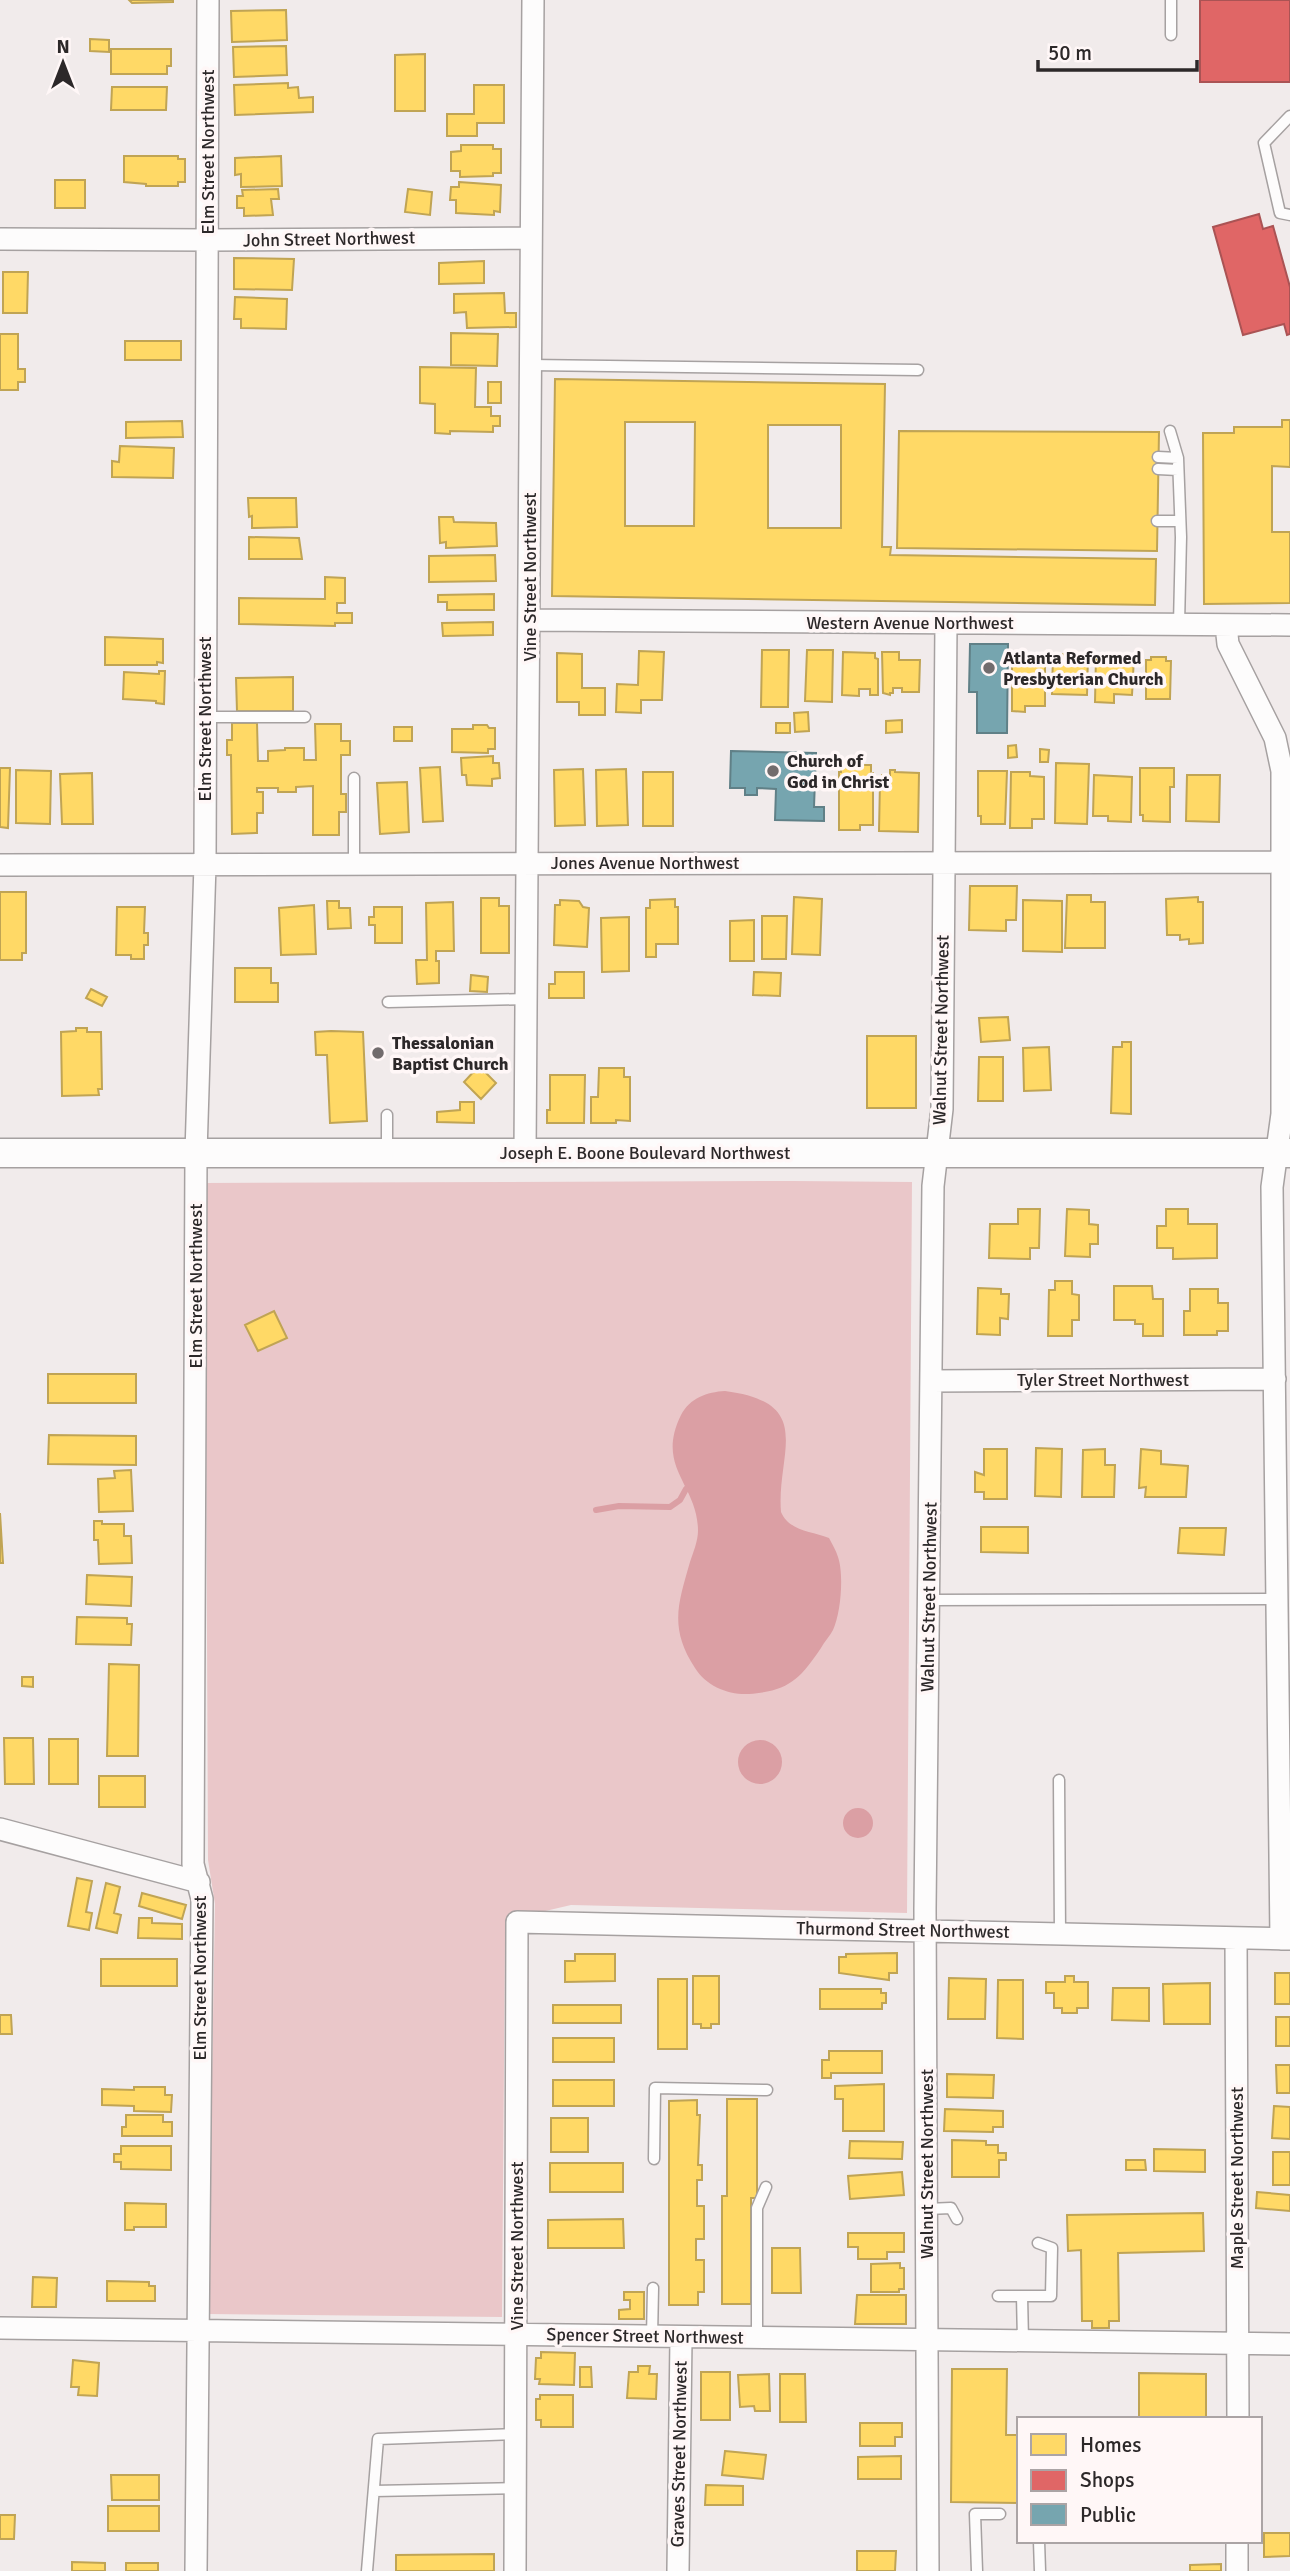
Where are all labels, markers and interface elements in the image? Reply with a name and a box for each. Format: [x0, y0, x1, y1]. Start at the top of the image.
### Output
north arrow [28, 28, 98, 98]
scale bar [1038, 28, 1197, 72]
text: N [56, 35, 70, 59]
text: 50 m [1048, 40, 1092, 66]
street label: Elm Street Northwest [197, 70, 219, 235]
street label: John Street Northwest [243, 226, 415, 252]
street label: Vine Street Northwest [519, 492, 541, 662]
street label: Western Avenue Northwest [806, 612, 1014, 634]
street label: Elm Street Northwest [194, 637, 216, 802]
place label: Atlanta Reformed Presbyterian Church [1003, 647, 1164, 690]
marker: Atlanta Reformed Presbyterian Church [981, 660, 997, 676]
place label: Church of God in Christ [787, 750, 890, 793]
marker: Church of God in Christ [765, 763, 781, 779]
street label: Jones Avenue Northwest [551, 852, 739, 874]
street label: Walnut Street Northwest [928, 935, 954, 1125]
place label: Thessalonian Baptist Church [392, 1032, 509, 1075]
marker: Thessalonian Baptist Church [370, 1045, 386, 1061]
street label: Joseph E. Boone Boulevard Northwest [500, 1142, 790, 1164]
street label: Elm Street Northwest [185, 1204, 207, 1369]
street label: Tyler Street Northwest [1017, 1369, 1189, 1391]
street label: Walnut Street Northwest [916, 1502, 942, 1692]
street label: Elm Street Northwest [189, 1896, 211, 2061]
street label: Thurmond Street Northwest [796, 1917, 1010, 1943]
street label: Walnut Street Northwest [916, 2069, 938, 2259]
street label: Maple Street Northwest [1226, 2087, 1248, 2269]
street label: Vine Street Northwest [506, 2161, 528, 2331]
street label: Spencer Street Northwest [546, 2323, 744, 2349]
street label: Graves Street Northwest [666, 2360, 692, 2548]
legend [1017, 2417, 1262, 2543]
text: Homes [1080, 2432, 1142, 2458]
text: Shops [1080, 2467, 1134, 2493]
text: Public [1080, 2502, 1136, 2528]

